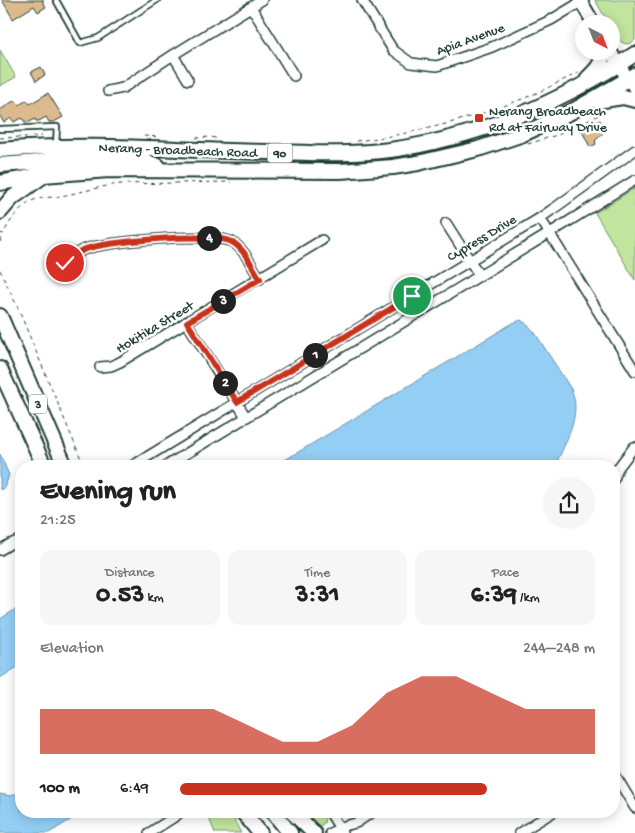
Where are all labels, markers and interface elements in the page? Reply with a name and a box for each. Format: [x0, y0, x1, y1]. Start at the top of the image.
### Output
north arrow [575, 15, 620, 60]
map controls [575, 15, 620, 60]
street label: Apia Avenue [434, 20, 508, 61]
place label: Nerang Broadbeach Rd at Fairway Drive [489, 104, 608, 137]
marker: Nerang Broadbeach Rd at Fairway Drive [473, 112, 485, 124]
street label: Nerang - Broadbeach Road [98, 140, 259, 163]
road number: 90 [268, 144, 292, 162]
street label: Cypress Drive [445, 211, 521, 266]
pin: 4 [196, 226, 222, 250]
text: 4 [206, 230, 213, 247]
pin [44, 242, 86, 284]
icon: check [51, 249, 79, 277]
pin [391, 275, 433, 317]
icon: arrive [398, 282, 426, 310]
pin: 3 [210, 288, 236, 314]
text: 3 [220, 293, 227, 310]
street label: Hokitika Street [113, 298, 198, 358]
pin: 1 [302, 342, 328, 368]
text: 1 [313, 347, 318, 364]
pin: 2 [212, 370, 238, 396]
text: 2 [222, 375, 229, 392]
road number: 3 [29, 394, 47, 414]
text: Evening run [40, 476, 176, 509]
button: share [543, 477, 595, 529]
text: 21:25 [40, 512, 76, 531]
text: Distance [105, 565, 155, 582]
text: Time [305, 565, 330, 582]
text: Pace [491, 565, 519, 582]
text: 0.53 [96, 582, 144, 611]
text: 3:31 [296, 582, 339, 611]
text: 6:39 [471, 582, 517, 611]
text: km [144, 590, 164, 607]
text: /km [517, 590, 540, 607]
text: Elevation [40, 640, 104, 659]
text: 244–248 m [523, 640, 595, 659]
text: 100 m [40, 780, 80, 799]
text: 6:49 [120, 780, 149, 799]

